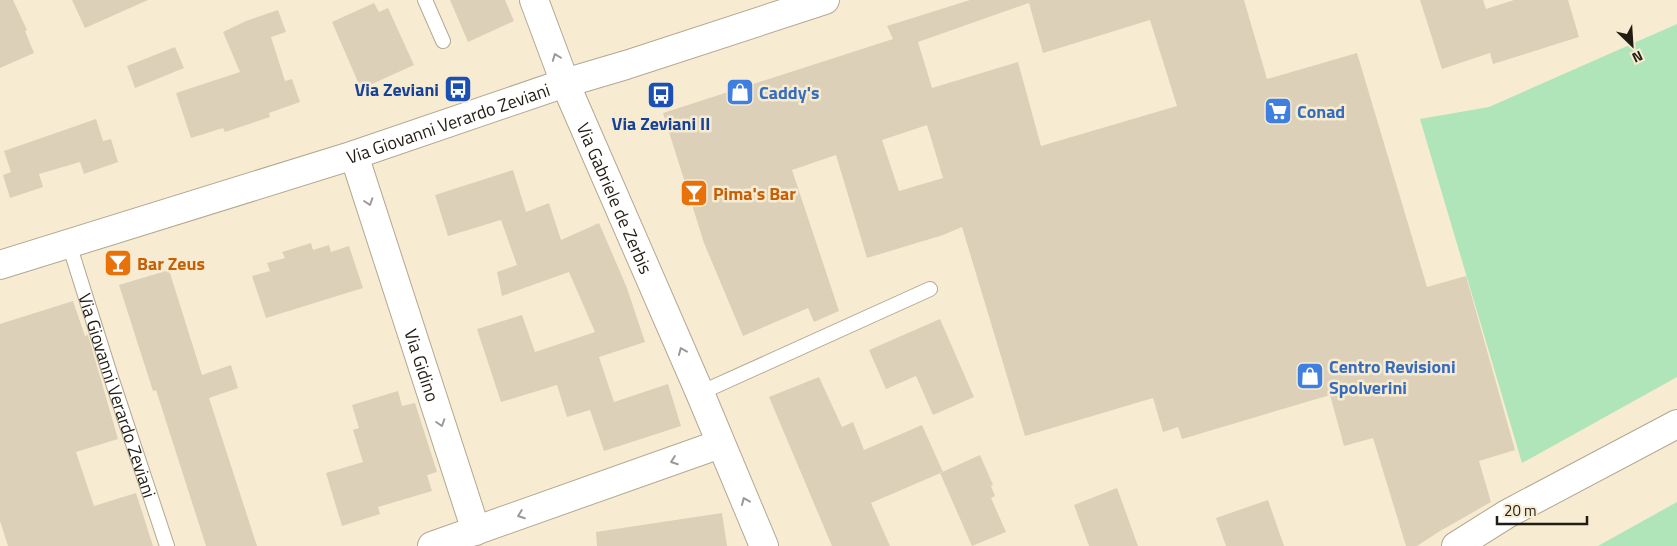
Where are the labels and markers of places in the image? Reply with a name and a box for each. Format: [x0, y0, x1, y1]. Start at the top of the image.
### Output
bus stop icon: Via Zeviani [443, 74, 473, 104]
place label: Via Zeviani [354, 76, 439, 103]
shop icon: Caddy's [725, 77, 755, 107]
place label: Caddy's [759, 79, 820, 106]
bus stop icon: Via Zeviani II [646, 80, 676, 110]
supermarket icon: Conad [1263, 96, 1293, 126]
place label: Conad [1297, 98, 1345, 125]
place label: Via Zeviani II [612, 110, 710, 137]
bar icon: Pima's Bar [679, 178, 709, 208]
place label: Pima's Bar [713, 180, 796, 207]
bar icon: Bar Zeus [103, 248, 133, 278]
place label: Bar Zeus [137, 250, 205, 277]
place label: Centro Revisioni Spolverini [1329, 353, 1456, 401]
shop icon: Centro Revisioni Spolverini [1295, 361, 1325, 391]

